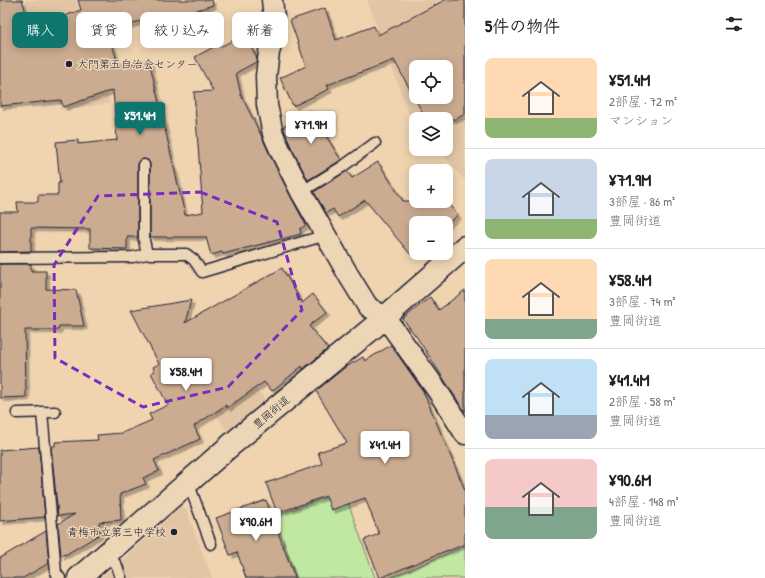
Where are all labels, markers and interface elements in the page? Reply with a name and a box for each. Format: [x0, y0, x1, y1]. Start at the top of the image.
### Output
chip: 購入 [12, 12, 68, 48]
chip: 賃貸 [76, 12, 132, 48]
chip: 絞り込み [140, 12, 224, 48]
chip: 新着 [232, 12, 288, 48]
icon: filters [723, 13, 745, 35]
text: 5件の物件 [485, 14, 560, 37]
place label: 大門第五自治会センター [77, 57, 198, 71]
marker: 大門第五自治会センター [64, 59, 74, 69]
map controls [409, 60, 453, 260]
button: locate [409, 60, 453, 104]
text: ¥51.4M [609, 68, 650, 91]
icon: home [517, 74, 565, 122]
text: 2部屋 · 72 m² [609, 92, 677, 110]
pin: ¥51.4M [107, 102, 173, 136]
text: ¥51.4M [124, 106, 156, 124]
pin: ¥71.9M [278, 111, 344, 145]
text: マンション [609, 111, 673, 129]
button: layers [409, 112, 453, 156]
text: ¥71.9M [295, 115, 327, 133]
button: + [409, 164, 453, 208]
text: ¥71.9M [609, 168, 651, 191]
icon: home [517, 175, 565, 223]
text: 3部屋 · 86 m² [609, 192, 675, 210]
text: 豊岡街道 [609, 211, 661, 229]
button: − [409, 216, 453, 260]
text: ¥58.4M [609, 268, 652, 291]
icon: home [517, 275, 565, 323]
text: 3部屋 · 74 m² [609, 292, 676, 310]
text: 豊岡街道 [609, 311, 661, 329]
pin: ¥58.4M [153, 358, 219, 392]
text: ¥58.4M [170, 362, 202, 380]
text: ¥41.4M [609, 368, 650, 391]
icon: home [517, 375, 565, 423]
street label: 豊岡街道 [250, 392, 292, 432]
text: 2部屋 · 58 m² [609, 392, 676, 410]
text: 豊岡街道 [609, 411, 661, 429]
pin: ¥41.4M [352, 431, 418, 465]
text: ¥41.4M [369, 435, 401, 453]
text: ¥90.6M [609, 468, 651, 491]
icon: home [517, 475, 565, 523]
text: 4部屋 · 148 m² [609, 492, 679, 510]
pin: ¥90.6M [223, 508, 289, 542]
text: 豊岡街道 [609, 511, 661, 529]
text: ¥90.6M [240, 512, 272, 530]
place label: 青梅市立第三中学校 [67, 525, 166, 539]
marker: 青梅市立第三中学校 [169, 527, 179, 537]

